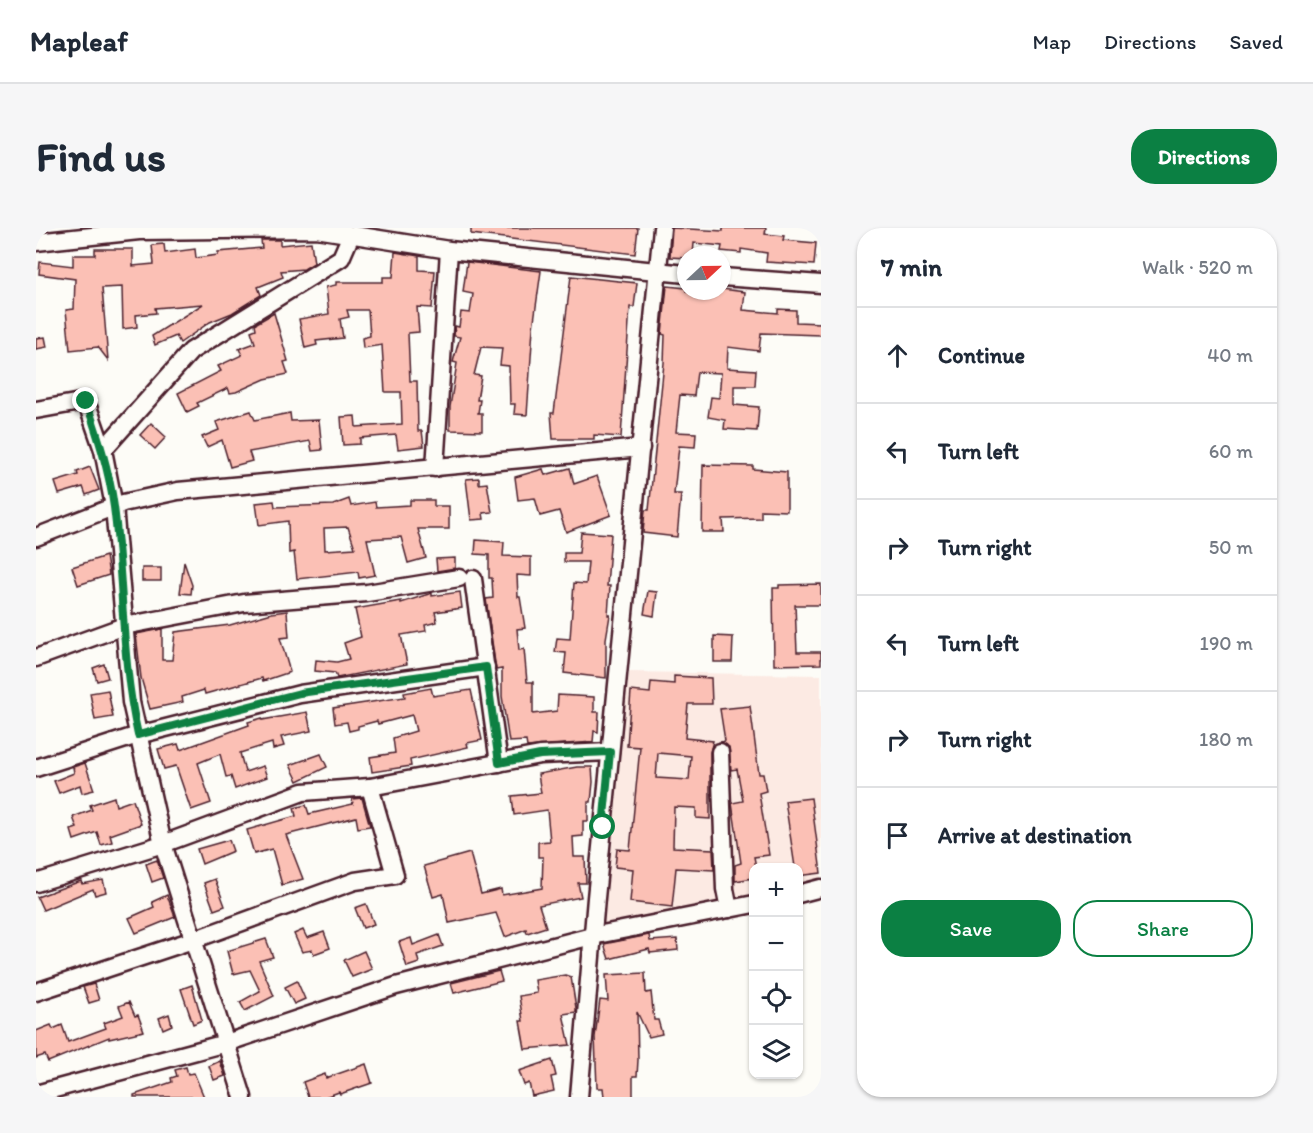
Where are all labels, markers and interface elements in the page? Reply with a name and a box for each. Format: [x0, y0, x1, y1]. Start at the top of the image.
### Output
text: Mapleaf [30, 24, 128, 58]
text: Map [1033, 29, 1071, 54]
text: Directions [1104, 29, 1196, 54]
text: Saved [1229, 29, 1283, 54]
button: Directions [1131, 129, 1277, 184]
text: Find us [36, 131, 166, 182]
north arrow [677, 246, 731, 300]
text: 7 min [881, 251, 942, 283]
text: Walk · 520 m [1142, 255, 1253, 279]
icon: ahead [881, 339, 914, 372]
text: Continue [938, 342, 1025, 369]
text: 40 m [1207, 343, 1253, 367]
route end [72, 387, 98, 413]
icon: left [881, 435, 914, 468]
text: Turn left [938, 438, 1019, 465]
text: 60 m [1209, 439, 1253, 463]
icon: right [881, 531, 914, 564]
text: Turn right [938, 534, 1032, 561]
text: 50 m [1209, 535, 1253, 559]
icon: left [881, 627, 914, 660]
text: Turn left [938, 630, 1019, 657]
text: 190 m [1200, 631, 1253, 655]
icon: right [881, 723, 914, 756]
text: Turn right [938, 726, 1032, 753]
text: 180 m [1199, 727, 1253, 751]
route start [589, 813, 615, 839]
icon: arrive [881, 819, 914, 852]
text: Arrive at destination [938, 822, 1132, 849]
map controls [749, 863, 803, 1079]
button: + [749, 863, 803, 917]
button: Save [881, 900, 1061, 957]
button: Share [1073, 900, 1253, 957]
button: − [749, 917, 803, 971]
button: locate [749, 971, 803, 1025]
button: layers [749, 1025, 803, 1079]

